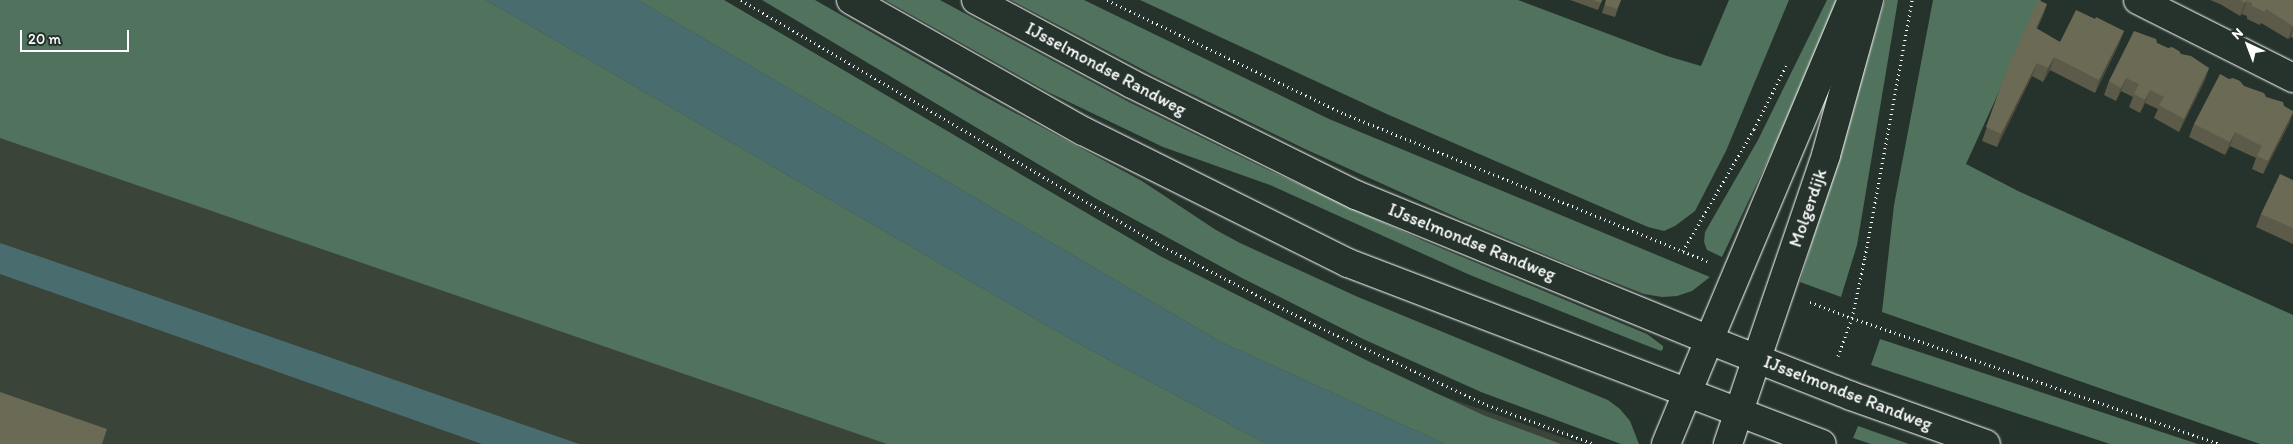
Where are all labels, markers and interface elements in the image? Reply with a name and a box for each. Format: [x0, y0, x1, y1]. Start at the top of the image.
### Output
street label: IJsselmondse Randweg [1022, 17, 1190, 121]
scale bar [22, 20, 131, 52]
north arrow [2223, 20, 2273, 70]
text: N [2228, 24, 2247, 43]
text: 20 m [28, 30, 61, 48]
street label: Molgerdijk [1785, 166, 1831, 250]
street label: IJsselmondse Randweg [1385, 198, 1559, 286]
street label: IJsselmondse Randweg [1760, 351, 1936, 435]

